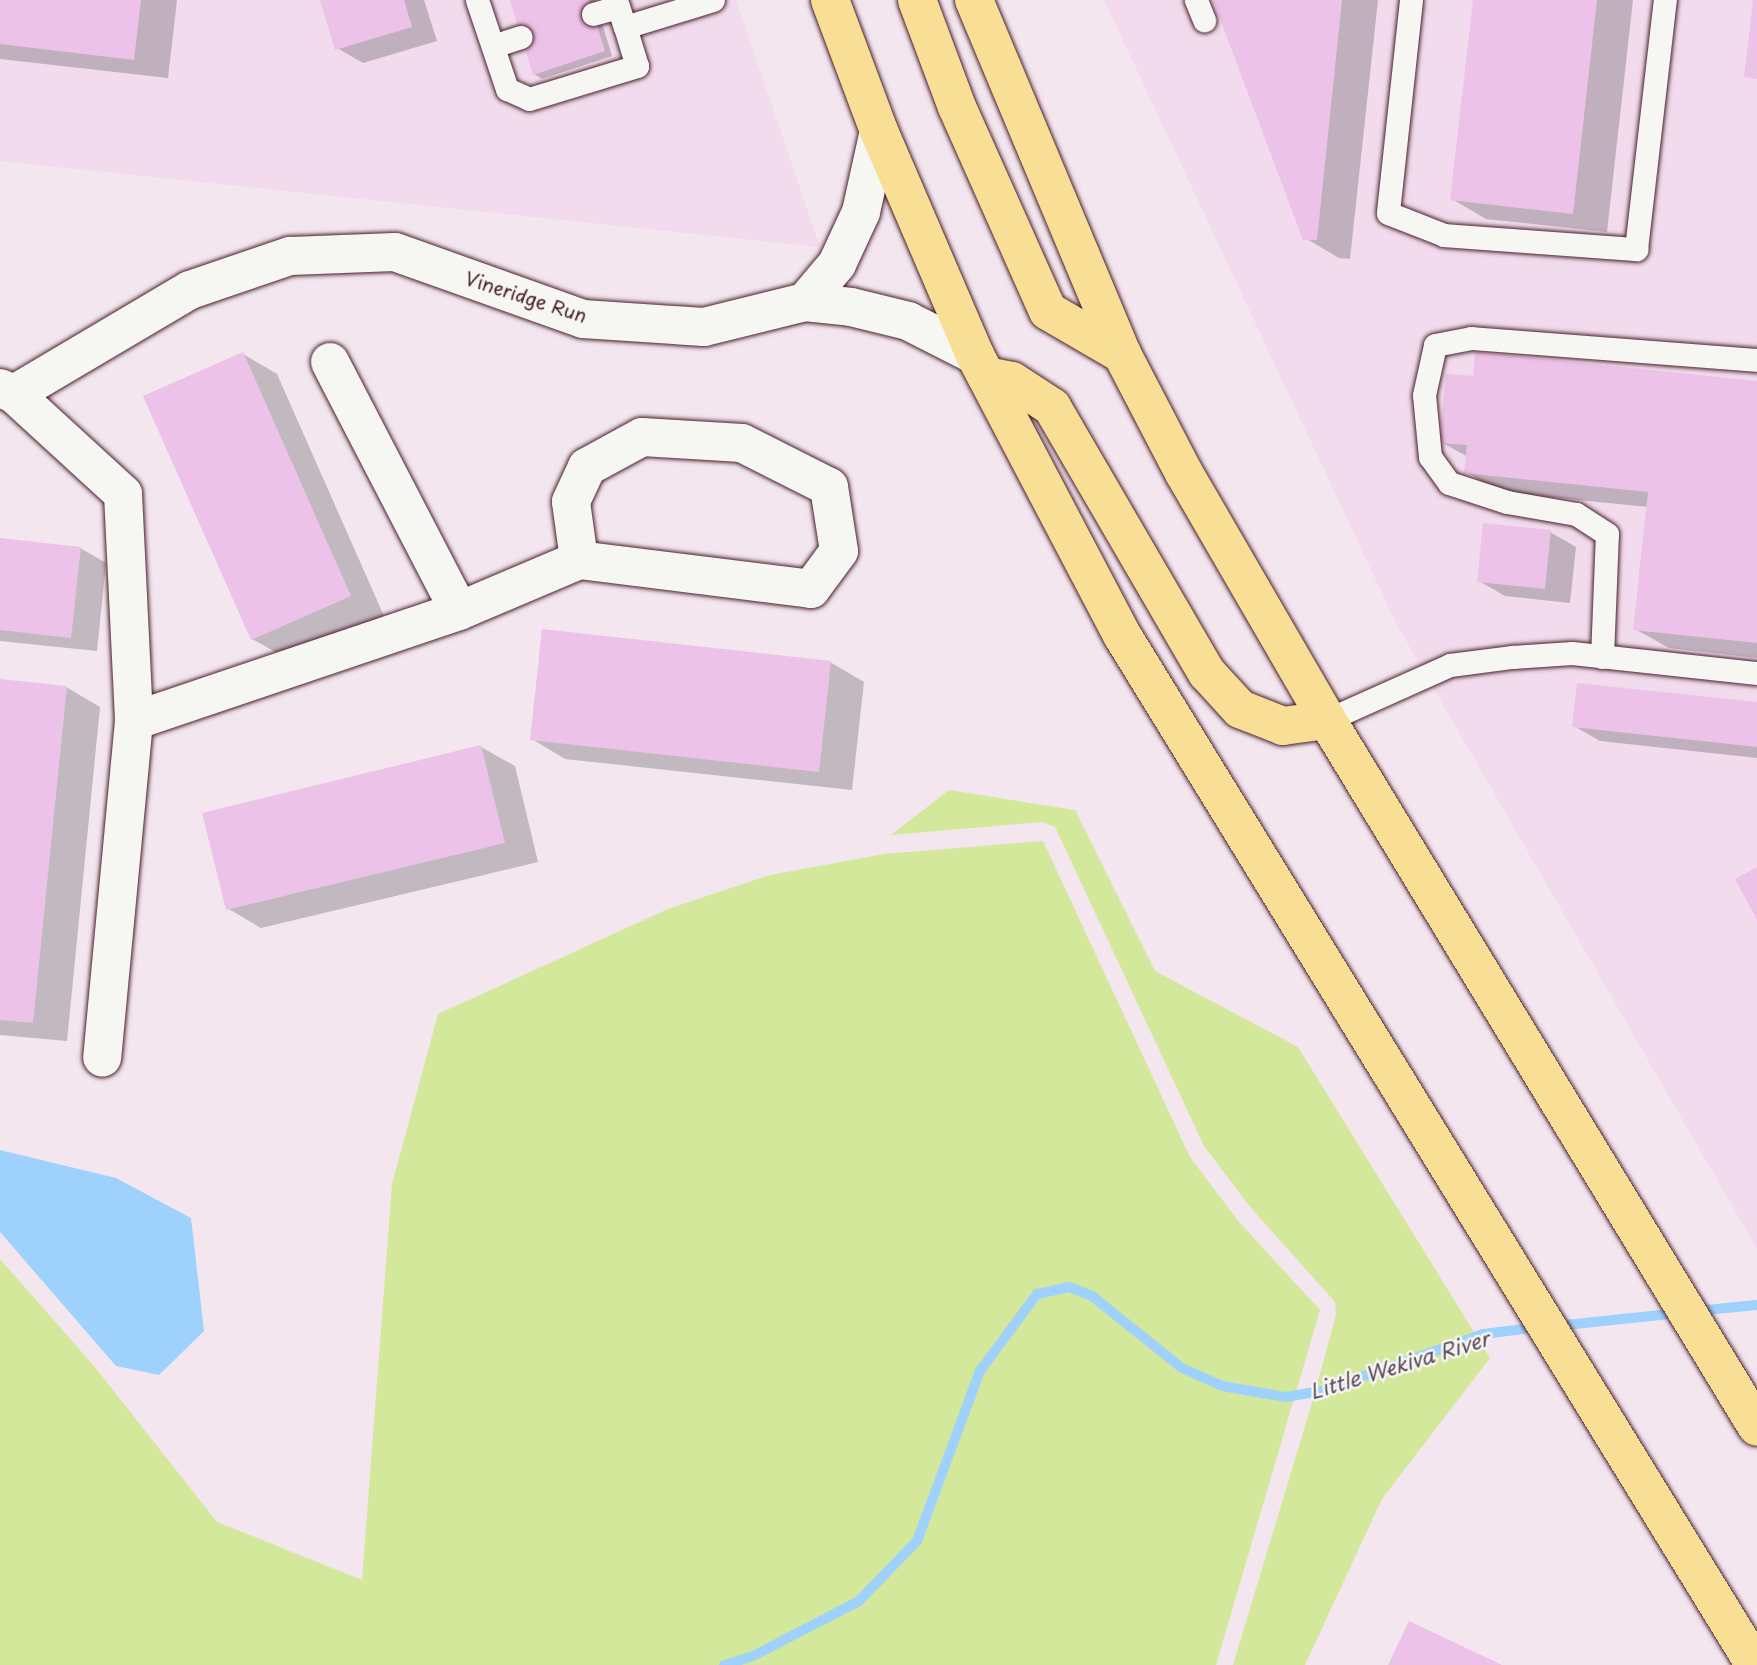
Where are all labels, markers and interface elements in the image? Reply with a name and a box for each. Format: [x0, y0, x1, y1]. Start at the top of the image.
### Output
street label: Vineridge Run [462, 267, 590, 327]
water label: Little Wekiva River [1305, 1324, 1493, 1404]

